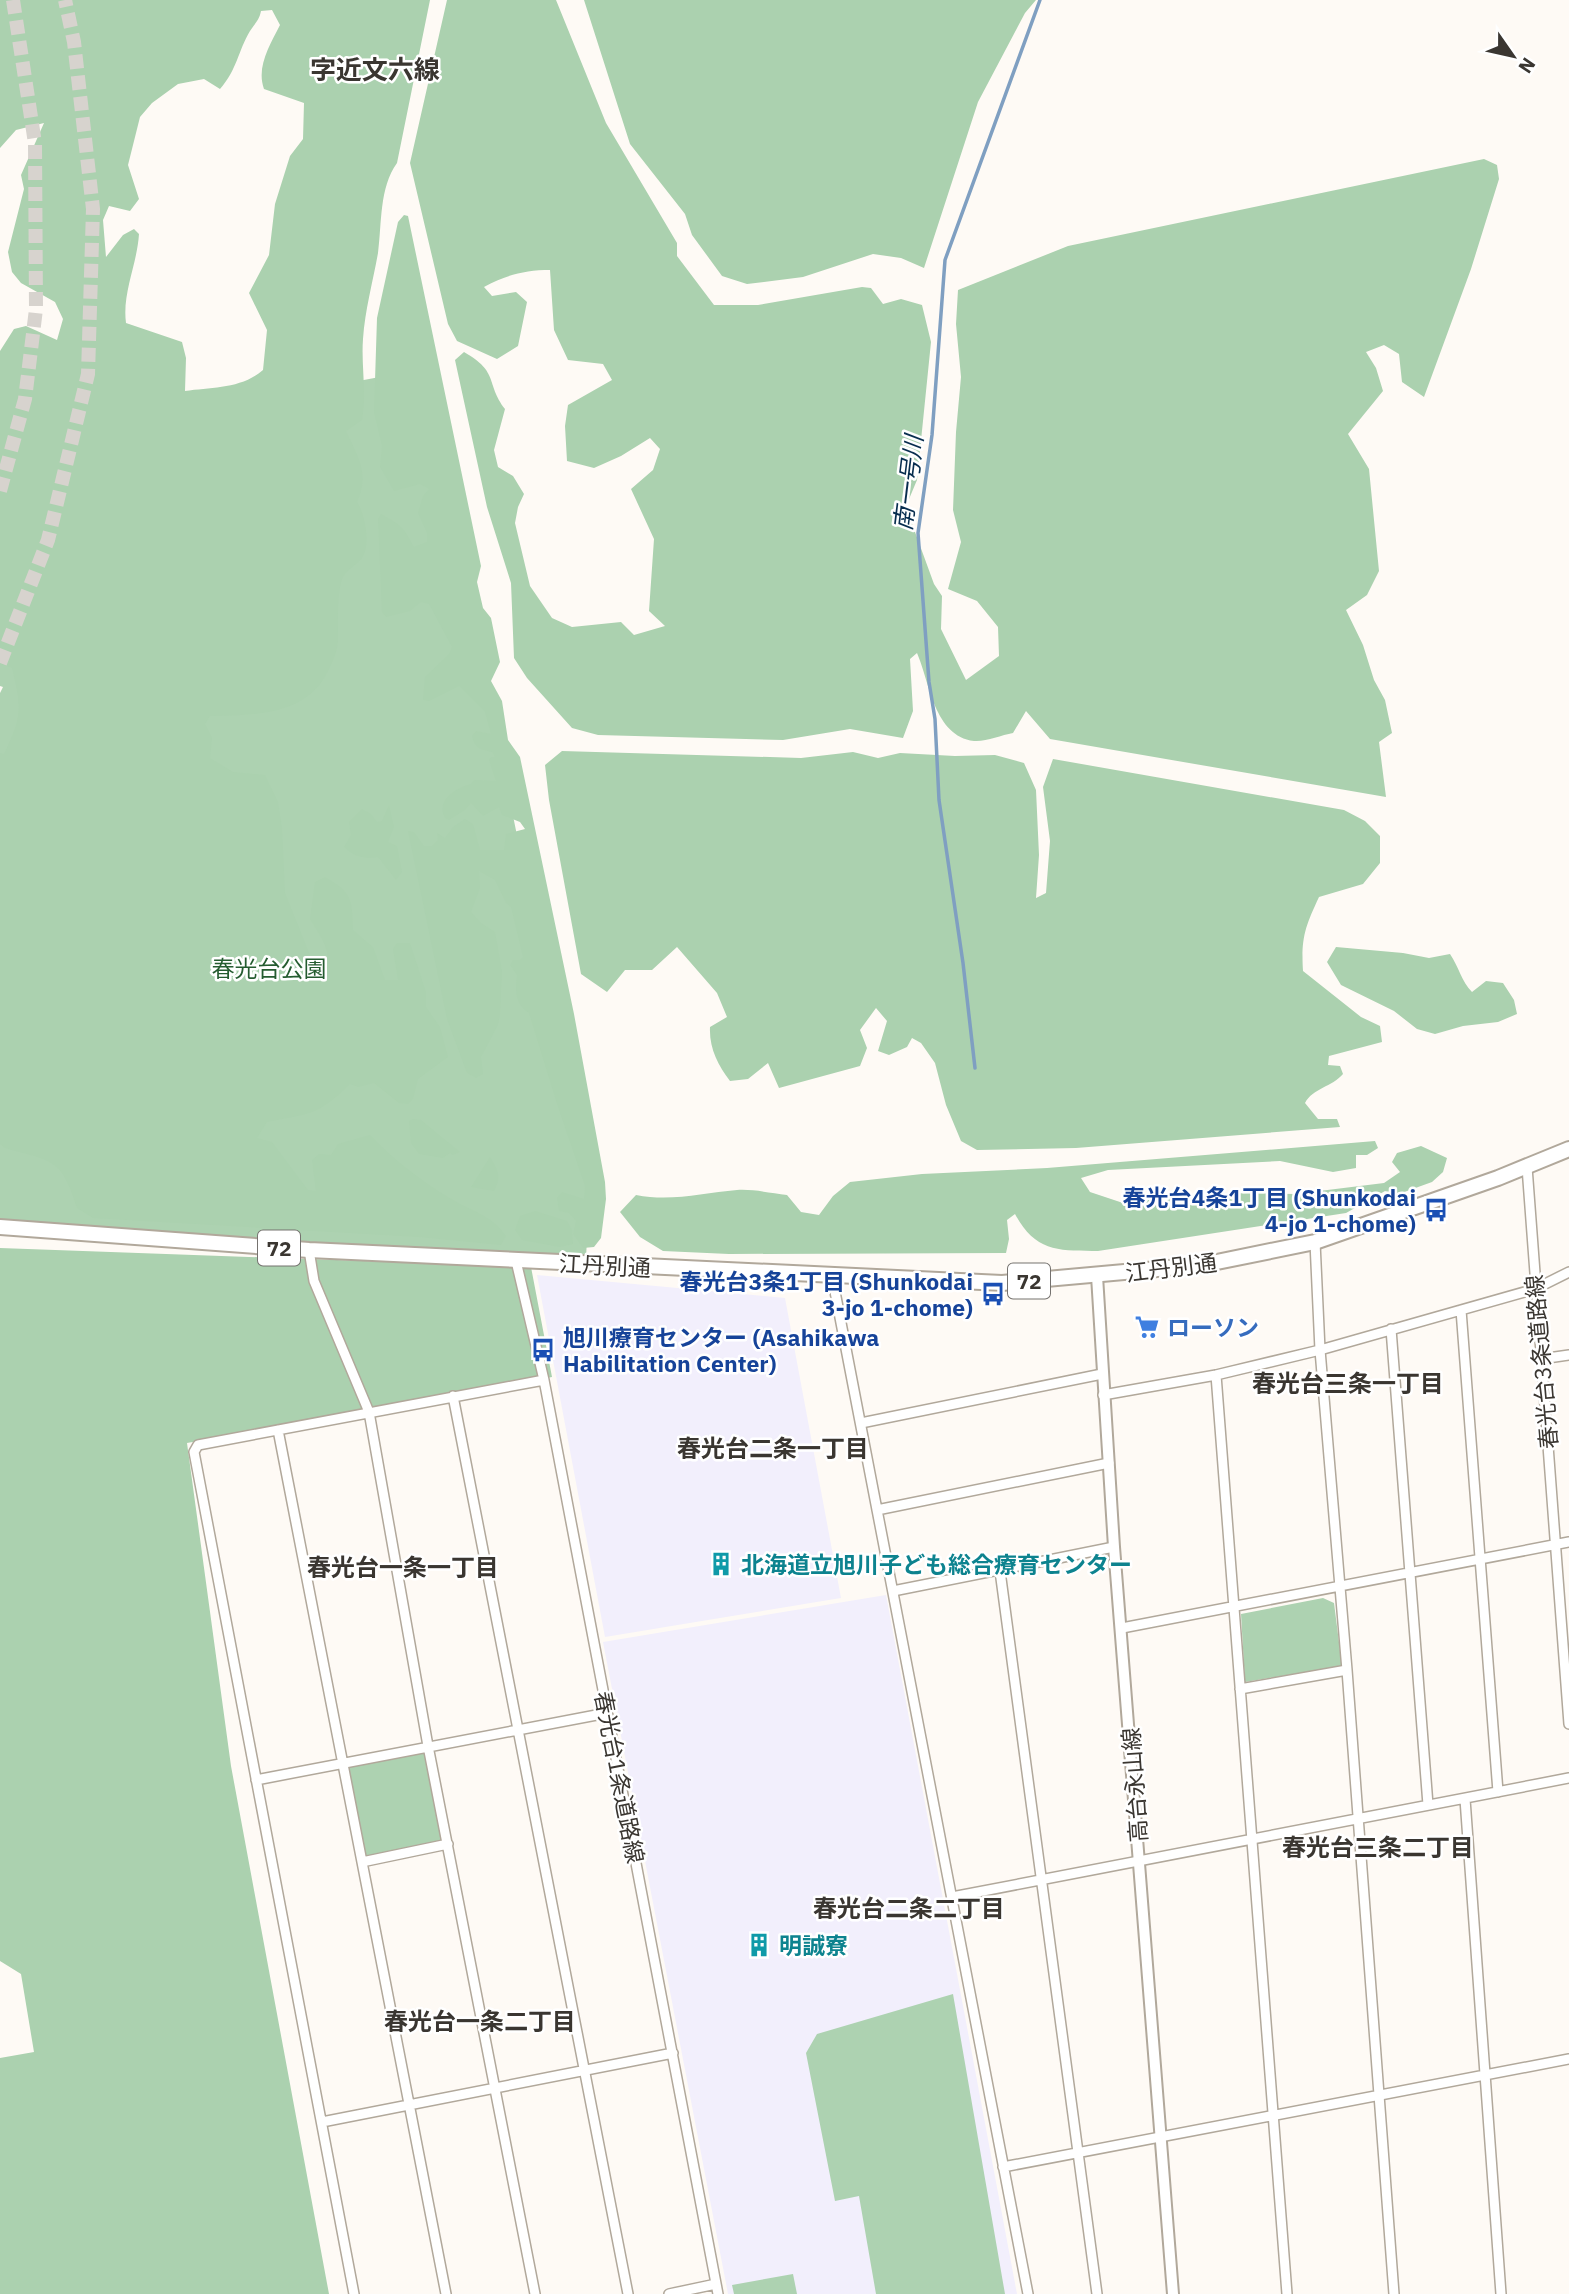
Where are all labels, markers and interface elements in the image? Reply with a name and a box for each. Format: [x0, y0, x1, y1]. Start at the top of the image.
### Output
north arrow [1478, 21, 1548, 91]
district label: 字近文六線 [310, 52, 440, 86]
text: N [1513, 53, 1541, 78]
water label: 南一号川 [886, 430, 930, 533]
park label: 春光台公園 [212, 953, 327, 983]
place label: 春光台4条1丁目 (Shunkodai 4-jo 1-chome) [1122, 1182, 1416, 1238]
bus stop icon: 春光台4条1丁目 (Shunkodai 4-jo 1-chome) [1422, 1196, 1450, 1224]
road number: 72 [258, 1230, 300, 1266]
street label: 江丹別通 [1124, 1247, 1218, 1287]
street label: 江丹別通 [558, 1248, 652, 1282]
road number: 72 [1008, 1264, 1050, 1298]
place label: 春光台3条1丁目 (Shunkodai 3-jo 1-chome) [679, 1266, 973, 1322]
street label: 春光台3条道路線 [1518, 1274, 1564, 1450]
bus stop icon: 春光台3条1丁目 (Shunkodai 3-jo 1-chome) [979, 1280, 1007, 1308]
place label: ローソン [1167, 1312, 1259, 1342]
supermarket icon: ローソン [1133, 1313, 1161, 1341]
place label: 旭川療育センター (Asahikawa Habilitation Center) [563, 1322, 879, 1378]
bus stop icon: 旭川療育センター (Asahikawa Habilitation Center) [529, 1336, 557, 1364]
district label: 春光台三条一丁目 [1252, 1367, 1444, 1399]
district label: 春光台二条一丁目 [677, 1432, 869, 1464]
place label: 北海道立旭川子ども総合療育センター [741, 1549, 1132, 1579]
building icon: 北海道立旭川子ども総合療育センター [707, 1550, 735, 1578]
district label: 春光台一条一丁目 [307, 1551, 499, 1583]
street label: 春光台1条道路線 [589, 1688, 651, 1866]
street label: 高台永山線 [1115, 1727, 1153, 1843]
district label: 春光台三条二丁目 [1282, 1831, 1474, 1863]
district label: 春光台二条二丁目 [813, 1892, 1005, 1924]
place label: 明誠寮 [779, 1930, 848, 1960]
building icon: 明誠寮 [745, 1931, 773, 1959]
district label: 春光台一条二丁目 [384, 2005, 576, 2037]

